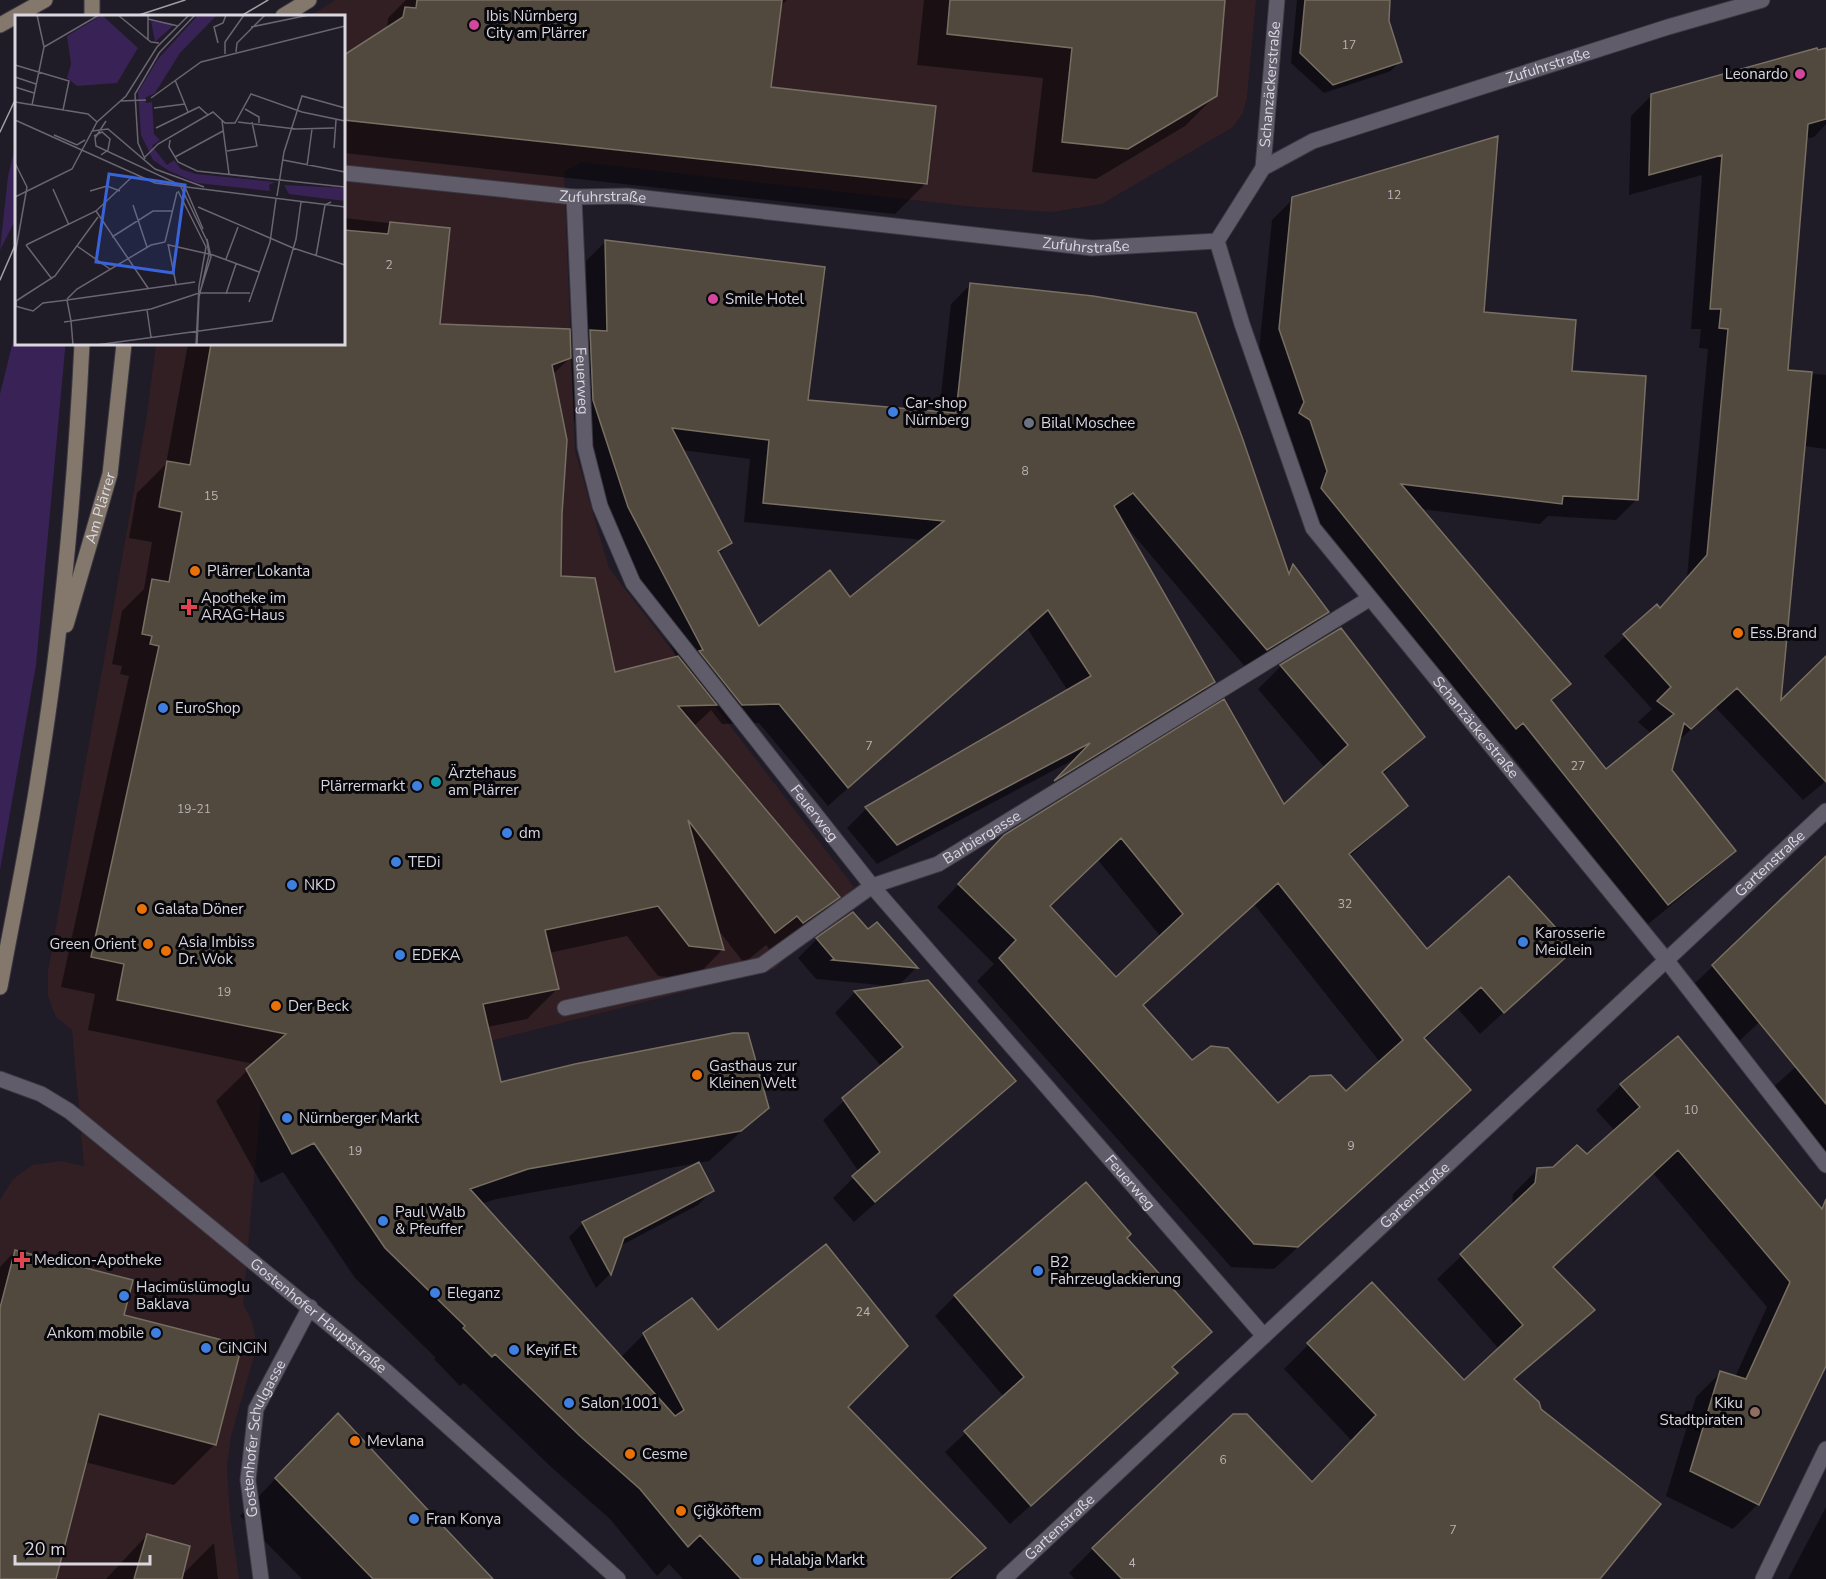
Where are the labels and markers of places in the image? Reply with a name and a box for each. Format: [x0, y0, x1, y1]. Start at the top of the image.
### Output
place label: Ibis Nürnberg City am Plärrer [486, 6, 588, 43]
marker: Ibis Nürnberg City am Plärrer [467, 18, 481, 32]
place label: Leonardo [1725, 64, 1788, 84]
marker: Leonardo [1793, 67, 1807, 81]
place label: Smile Hotel [725, 289, 805, 309]
marker: Smile Hotel [706, 292, 720, 306]
place label: Car-shop Nürnberg [905, 393, 969, 430]
marker: Car-shop Nürnberg [886, 405, 900, 419]
place label: Bilal Moschee [1041, 413, 1135, 433]
marker: Bilal Moschee [1022, 416, 1036, 430]
place label: Plärrer Lokanta [207, 561, 310, 581]
marker: Plärrer Lokanta [188, 564, 202, 578]
place label: Apotheke im ARAG-Haus [201, 588, 286, 625]
marker: Apotheke im ARAG-Haus [182, 600, 196, 614]
place label: Ess.Brand [1750, 623, 1817, 643]
marker: Ess.Brand [1731, 626, 1745, 640]
place label: EuroShop [175, 698, 241, 718]
marker: EuroShop [156, 701, 170, 715]
place label: Ärztehaus am Plärrer [448, 763, 519, 800]
marker: Ärztehaus am Plärrer [429, 775, 443, 789]
place label: Plärrermarkt [320, 776, 406, 796]
marker: Plärrermarkt [410, 779, 424, 793]
place label: dm [519, 823, 541, 843]
marker: dm [500, 826, 514, 840]
place label: TEDi [408, 852, 440, 872]
marker: TEDi [389, 855, 403, 869]
place label: NKD [304, 875, 336, 895]
marker: NKD [285, 878, 299, 892]
place label: Galata Döner [154, 899, 244, 919]
marker: Galata Döner [135, 902, 149, 916]
place label: Karosserie Meidlein [1535, 923, 1605, 960]
place label: Asia Imbiss Dr. Wok [178, 932, 255, 969]
place label: Green Orient [49, 934, 137, 954]
marker: Karosserie Meidlein [1516, 935, 1530, 949]
marker: Green Orient [141, 937, 155, 951]
marker: Asia Imbiss Dr. Wok [159, 944, 173, 958]
place label: EDEKA [412, 945, 461, 965]
marker: EDEKA [393, 948, 407, 962]
place label: Der Beck [288, 996, 349, 1016]
marker: Der Beck [269, 999, 283, 1013]
place label: Gasthaus zur Kleinen Welt [709, 1056, 798, 1093]
marker: Gasthaus zur Kleinen Welt [690, 1068, 704, 1082]
place label: Nürnberger Markt [299, 1108, 420, 1128]
marker: Nürnberger Markt [280, 1111, 294, 1125]
place label: Paul Walb & Pfeuffer [395, 1202, 466, 1239]
marker: Paul Walb & Pfeuffer [376, 1214, 390, 1228]
place label: Medicon-Apotheke [34, 1250, 162, 1270]
place label: B2 Fahrzeuglackierung [1050, 1252, 1181, 1289]
marker: Medicon-Apotheke [15, 1253, 29, 1267]
marker: B2 Fahrzeuglackierung [1031, 1264, 1045, 1278]
place label: Hacimüslümoglu Baklava [136, 1277, 250, 1314]
place label: Eleganz [447, 1283, 500, 1303]
marker: Eleganz [428, 1286, 442, 1300]
marker: Hacimüslümoglu Baklava [117, 1289, 131, 1303]
place label: Ankom mobile [46, 1323, 144, 1343]
marker: Ankom mobile [149, 1326, 163, 1340]
place label: CiNCiN [218, 1338, 267, 1358]
place label: Keyif Et [526, 1340, 578, 1360]
marker: CiNCiN [199, 1341, 213, 1355]
marker: Keyif Et [507, 1343, 521, 1357]
place label: Salon 1001 [581, 1393, 659, 1413]
place label: Kiku Stadtpiraten [1659, 1393, 1743, 1430]
marker: Salon 1001 [562, 1396, 576, 1410]
marker: Kiku Stadtpiraten [1748, 1405, 1762, 1419]
place label: Mevlana [367, 1431, 424, 1451]
marker: Mevlana [348, 1434, 362, 1448]
place label: Cesme [642, 1444, 688, 1464]
marker: Cesme [623, 1447, 637, 1461]
place label: Çiğköftem [693, 1501, 762, 1521]
marker: Çiğköftem [674, 1504, 688, 1518]
place label: Fran Konya [426, 1509, 501, 1529]
marker: Fran Konya [407, 1512, 421, 1526]
place label: Halabja Markt [770, 1550, 865, 1570]
marker: Halabja Markt [751, 1553, 765, 1567]

